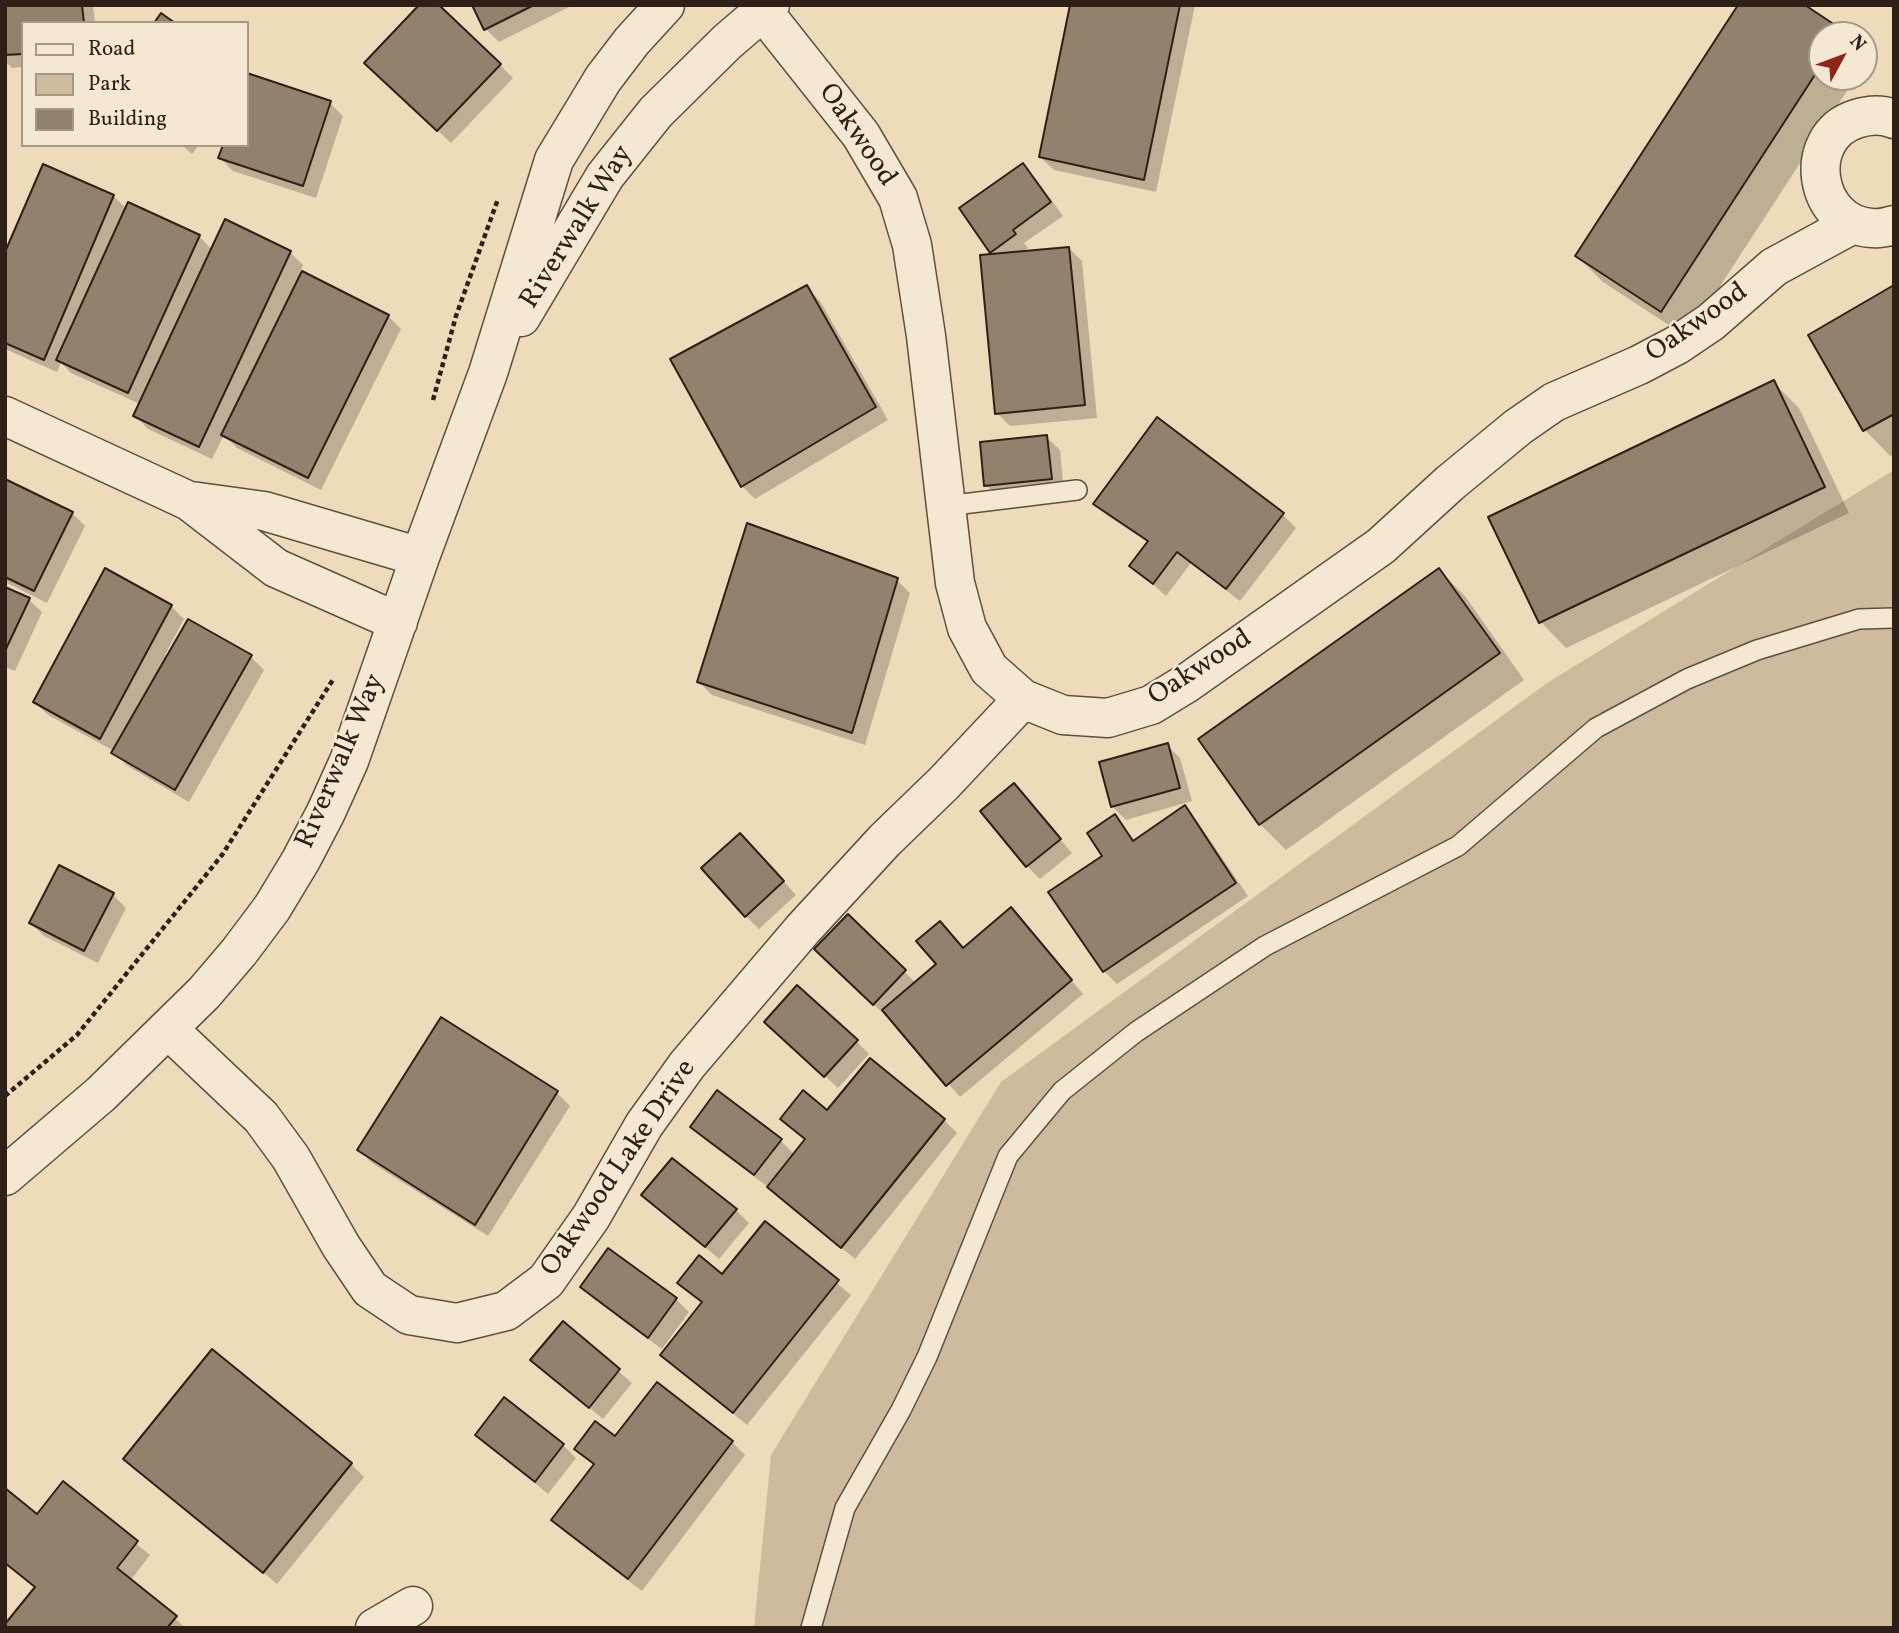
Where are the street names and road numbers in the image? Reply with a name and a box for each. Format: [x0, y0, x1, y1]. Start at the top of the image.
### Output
street label: Oakwood [809, 78, 903, 194]
street label: Riverwalk Way [514, 140, 642, 316]
street label: Oakwood [1641, 277, 1755, 371]
street label: Oakwood [1143, 623, 1259, 715]
street label: Riverwalk Way [290, 670, 394, 854]
street label: Oakwood Lake Drive [535, 1054, 705, 1284]

